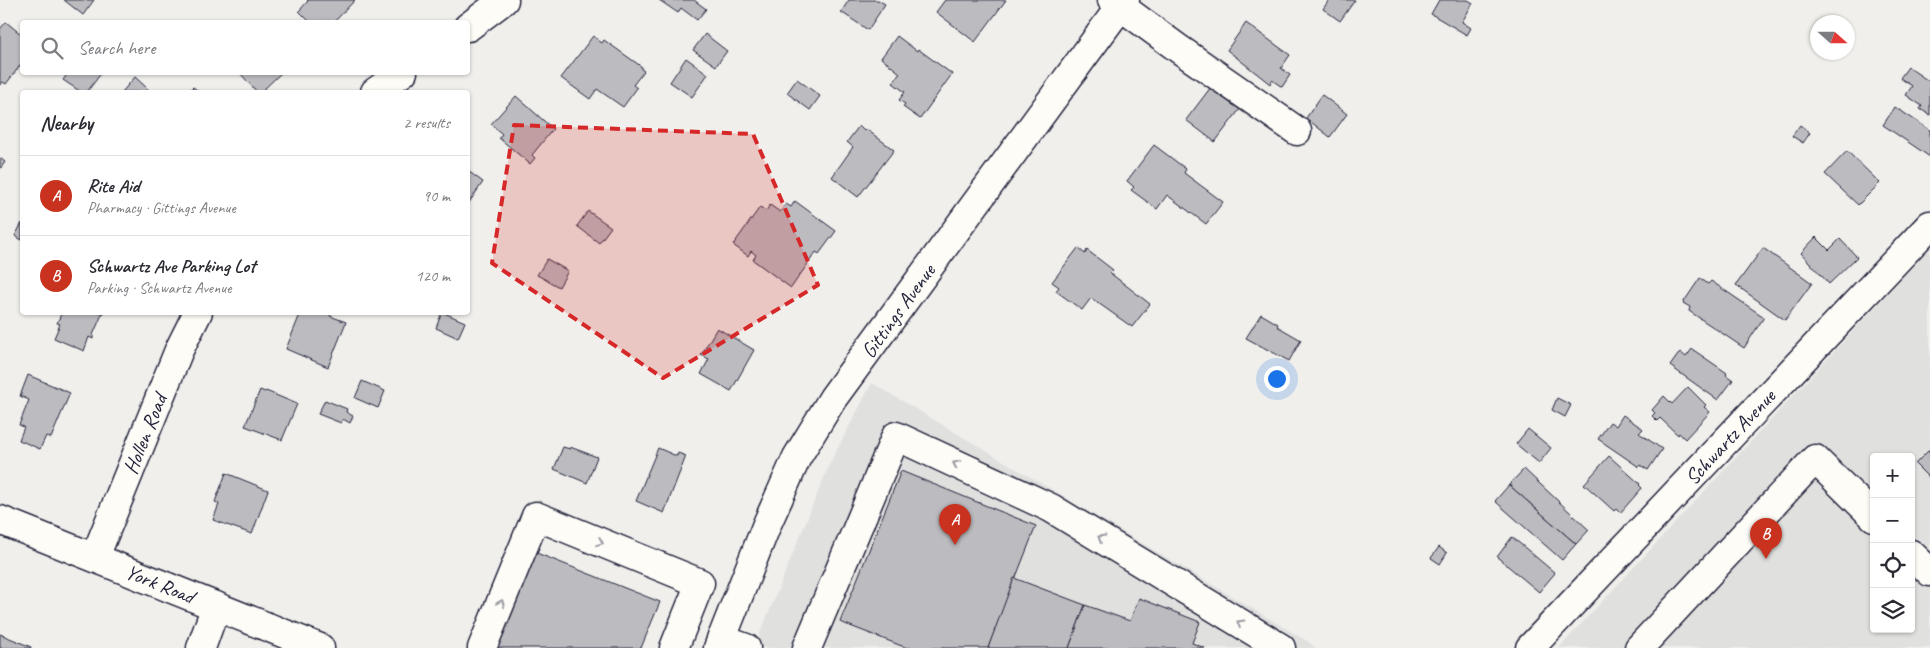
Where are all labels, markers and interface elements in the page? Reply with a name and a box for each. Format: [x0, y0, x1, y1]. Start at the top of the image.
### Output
north arrow [1810, 15, 1855, 60]
search box [20, 20, 470, 75]
icon: search [38, 34, 66, 62]
text: Search here [78, 36, 155, 60]
text: Nearby [40, 110, 93, 136]
text: 2 results [403, 113, 450, 133]
text: Rite Aid [87, 174, 139, 198]
text: A [52, 186, 60, 206]
text: 90 m [423, 186, 450, 206]
text: Pharmacy · Gittings Avenue [87, 198, 236, 218]
text: Schwartz Ave Parking Lot [87, 254, 256, 278]
street label: Gittings Avenue [855, 258, 941, 363]
text: B [52, 266, 60, 286]
text: 120 m [416, 266, 450, 286]
text: Parking · Schwartz Avenue [87, 278, 231, 298]
your location [1264, 366, 1290, 392]
street label: Schwartz Avenue [1679, 383, 1782, 490]
street label: Hollen Road [117, 387, 174, 478]
map controls [1870, 453, 1915, 633]
button: + [1870, 453, 1915, 498]
one-way arrow [953, 460, 962, 470]
button: − [1870, 498, 1915, 543]
pin: A [939, 504, 971, 545]
pin: B [1750, 518, 1782, 559]
one-way arrow [1097, 535, 1106, 545]
one-way arrow [595, 536, 604, 546]
button: locate [1870, 543, 1915, 588]
street label: York Road [122, 559, 201, 611]
button: layers [1870, 588, 1915, 633]
one-way arrow [494, 599, 505, 608]
one-way arrow [1236, 619, 1245, 629]

